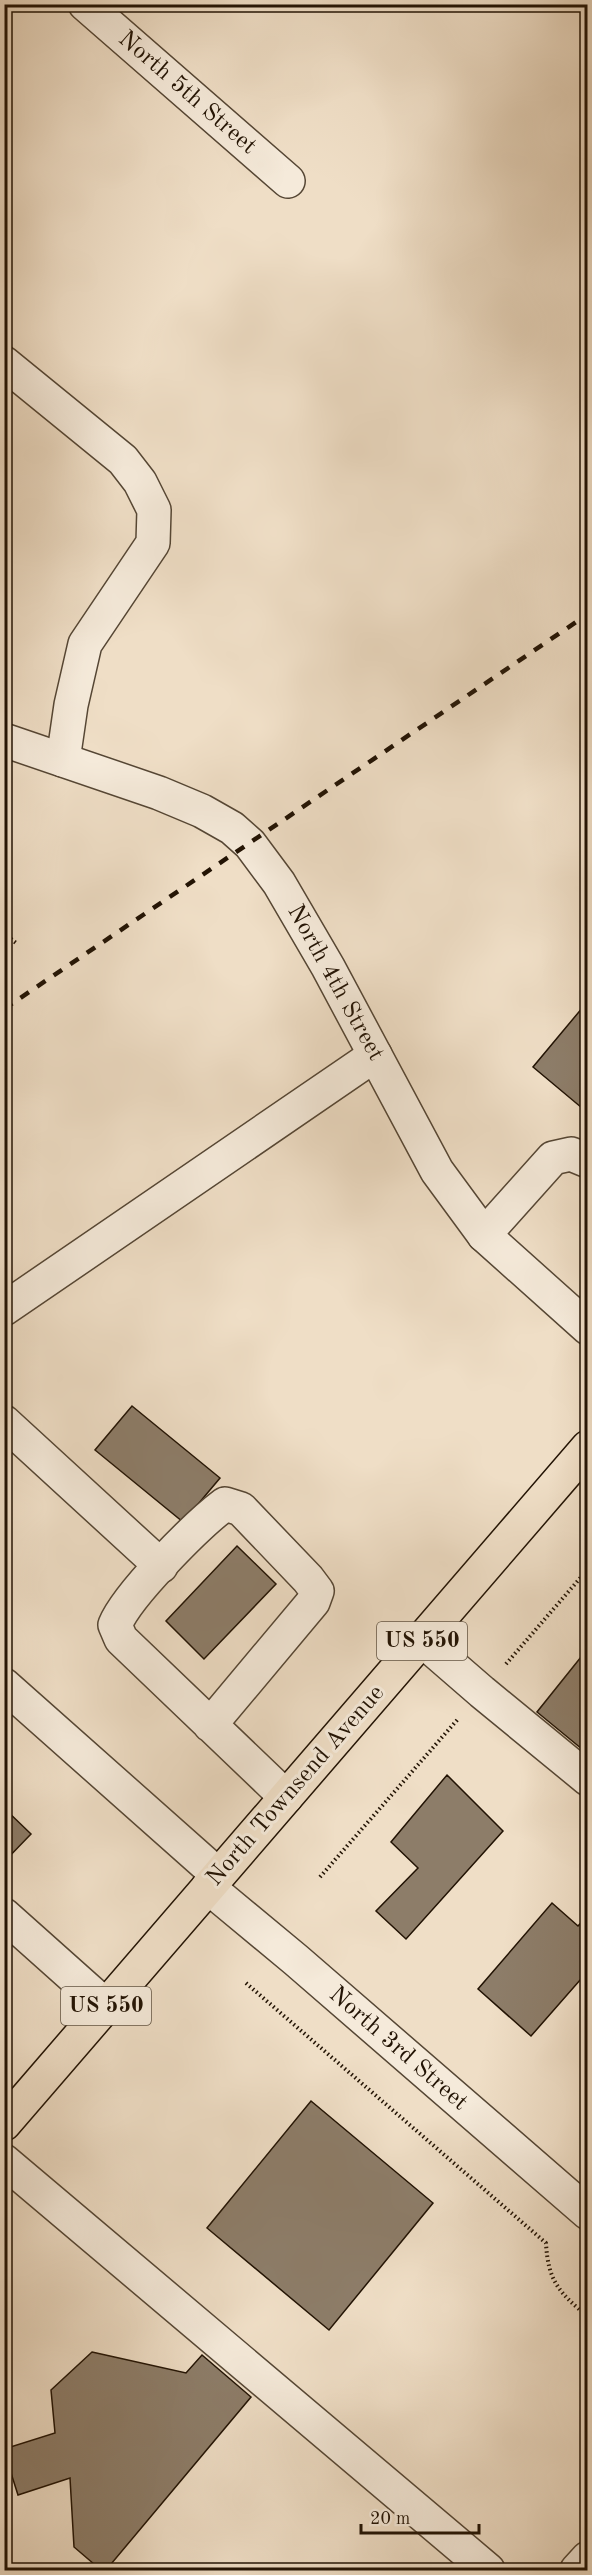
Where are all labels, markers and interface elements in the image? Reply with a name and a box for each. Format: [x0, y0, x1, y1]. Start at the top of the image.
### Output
street label: North 5th Street [113, 27, 261, 159]
street label: North 4th Street [282, 901, 388, 1065]
road number: US 550 [377, 1622, 467, 1660]
street label: North Townsend Avenue [203, 1681, 389, 1891]
street label: North 3rd Street [324, 1983, 472, 2115]
road number: US 550 [61, 1987, 151, 2025]
scale bar [361, 2497, 480, 2535]
text: 20 m [370, 2510, 410, 2528]

